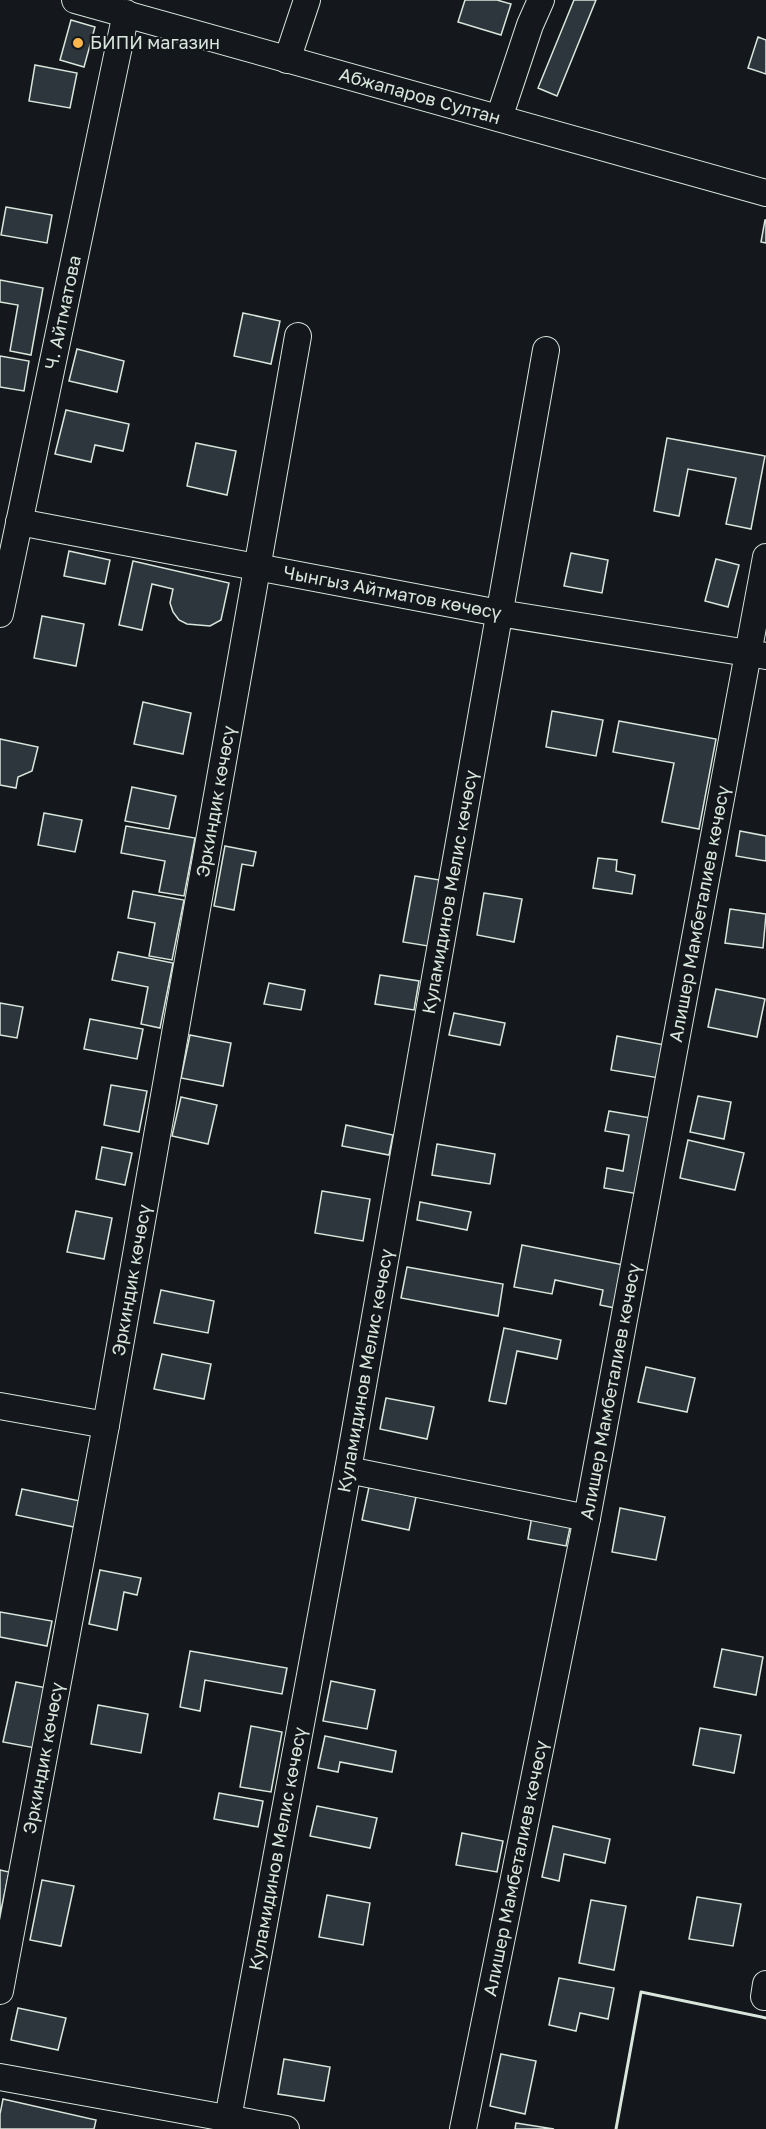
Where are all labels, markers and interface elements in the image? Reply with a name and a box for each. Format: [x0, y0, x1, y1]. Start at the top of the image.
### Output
place label: БИПИ магазин [90, 31, 220, 53]
marker: БИПИ магазин [71, 36, 85, 50]
street label: Абжапаров Султан [337, 62, 503, 128]
street label: Ч. Айтматова [39, 253, 85, 372]
street label: Чынгыз Айтматов көчөсү [282, 560, 503, 623]
street label: Эркиндик көчөсү [191, 724, 239, 879]
street label: Куламидинов Мелис көчөсү [417, 768, 482, 1016]
street label: Алишер Мамбеталиев көчөсү [664, 784, 733, 1044]
street label: Эркиндик көчөсү [106, 1202, 155, 1357]
street label: Куламидинов Мелис көчөсү [332, 1247, 397, 1494]
street label: Алишер Мамбеталиев көчөсү [575, 1261, 644, 1522]
street label: Эркиндик көчөсү [18, 1680, 68, 1835]
street label: Куламидинов Мелис көчөсү [244, 1725, 310, 1972]
street label: Алишер Мамбеталиев көчөсү [478, 1738, 552, 1998]

